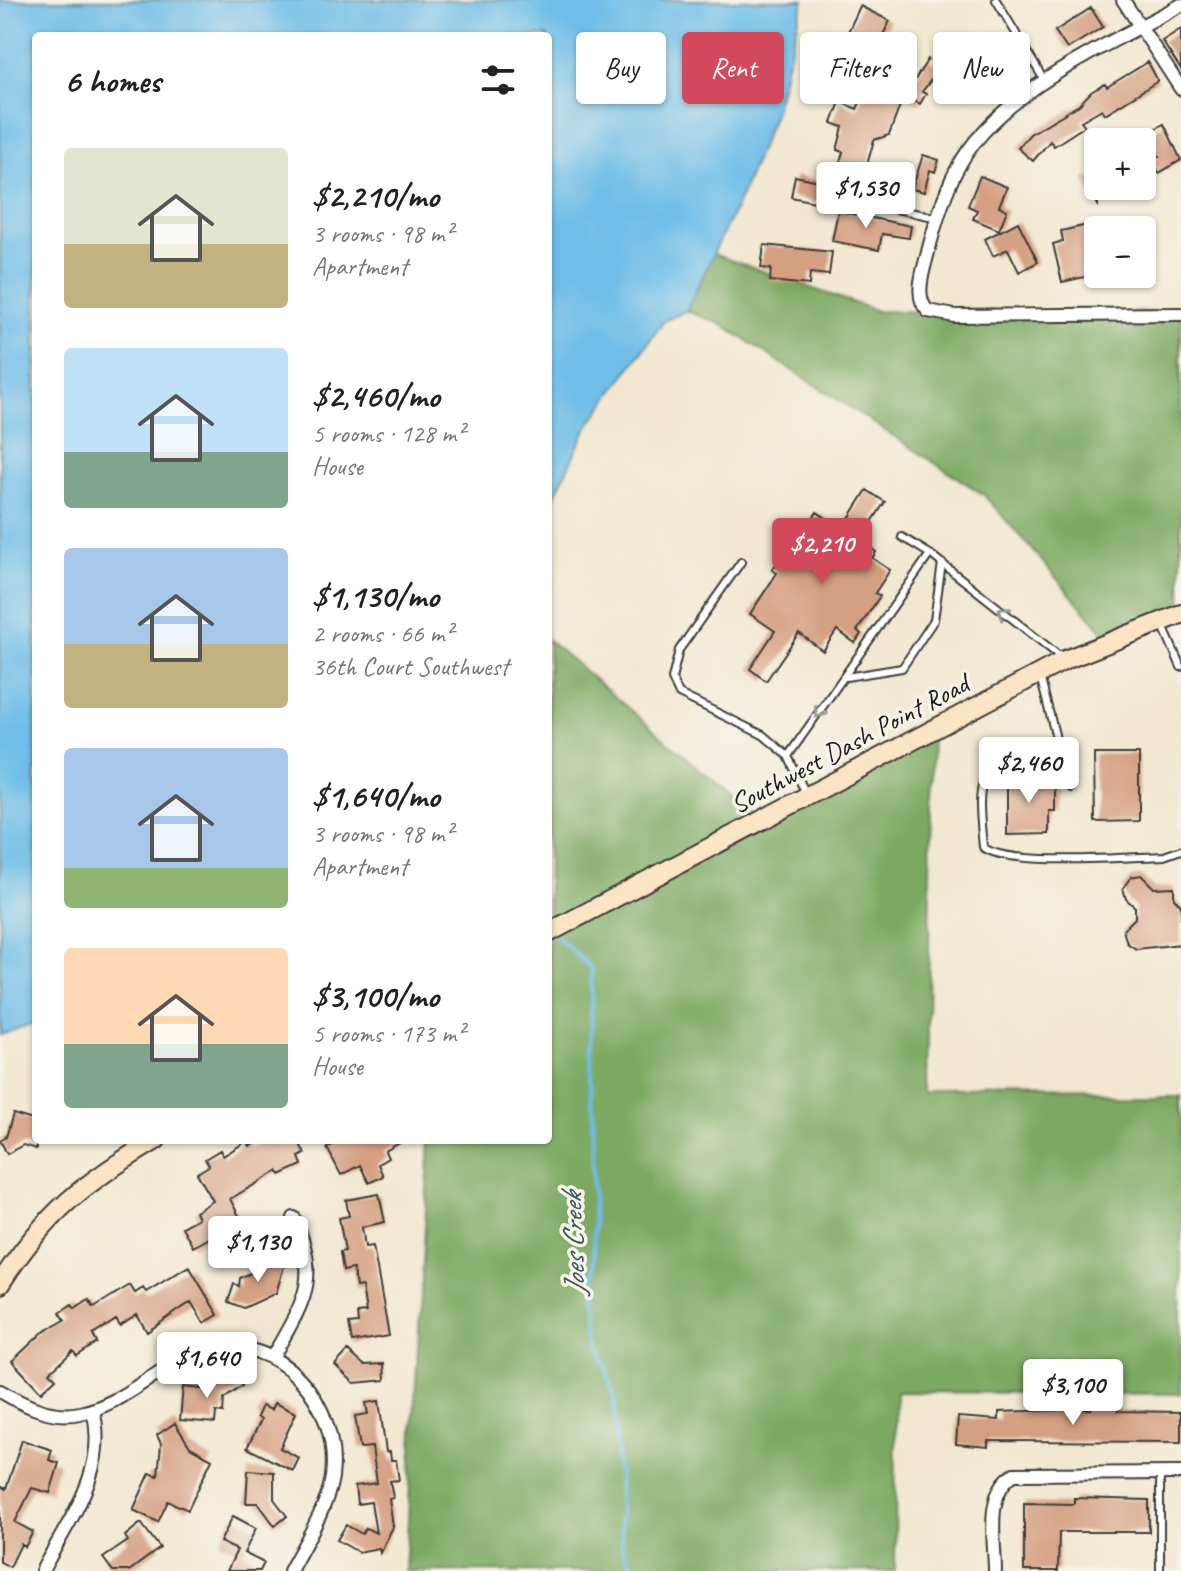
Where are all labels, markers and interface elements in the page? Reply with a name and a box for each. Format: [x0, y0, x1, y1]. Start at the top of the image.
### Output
chip: Buy [576, 32, 666, 104]
chip: Rent [682, 32, 784, 104]
chip: Filters [800, 32, 917, 104]
chip: New [933, 32, 1030, 104]
icon: filters [476, 58, 520, 102]
text: 6 homes [64, 59, 161, 102]
map controls [1084, 128, 1156, 288]
button: + [1084, 128, 1156, 200]
pin: $1,530 [801, 162, 931, 230]
text: $1,530 [834, 171, 898, 204]
text: $2,210/mo [312, 174, 439, 217]
icon: home [128, 180, 224, 276]
button: − [1084, 216, 1156, 288]
text: 3 rooms · 98 m² [312, 217, 453, 250]
text: Apartment [312, 250, 408, 283]
text: $2,460/mo [312, 374, 440, 417]
icon: home [128, 380, 224, 476]
text: 5 rooms · 128 m² [312, 417, 464, 450]
text: House [312, 450, 363, 483]
pin: $2,210 [757, 518, 887, 586]
text: $2,210 [790, 527, 854, 560]
text: $1,130/mo [312, 574, 439, 617]
icon: home [128, 580, 224, 676]
one-way arrow [997, 607, 1012, 621]
text: 2 rooms · 66 m² [312, 617, 453, 650]
text: 36th Court Southwest [312, 650, 509, 683]
street label: Southwest Dash Point Road [724, 664, 978, 821]
one-way arrow [814, 705, 829, 719]
pin: $2,460 [964, 737, 1094, 805]
text: $2,460 [997, 746, 1061, 779]
text: $1,640/mo [312, 774, 440, 817]
icon: home [128, 780, 224, 876]
text: 3 rooms · 98 m² [312, 817, 453, 850]
text: Apartment [312, 850, 408, 883]
text: $3,100/mo [312, 974, 439, 1017]
icon: home [128, 980, 224, 1076]
text: 5 rooms · 173 m² [312, 1017, 464, 1050]
text: House [312, 1050, 363, 1083]
water label: Joes Creek [552, 1186, 594, 1299]
pin: $1,130 [193, 1216, 323, 1284]
text: $1,130 [226, 1225, 290, 1258]
pin: $1,640 [142, 1332, 272, 1400]
text: $1,640 [175, 1341, 239, 1374]
pin: $3,100 [1008, 1359, 1138, 1427]
text: $3,100 [1041, 1368, 1105, 1401]

